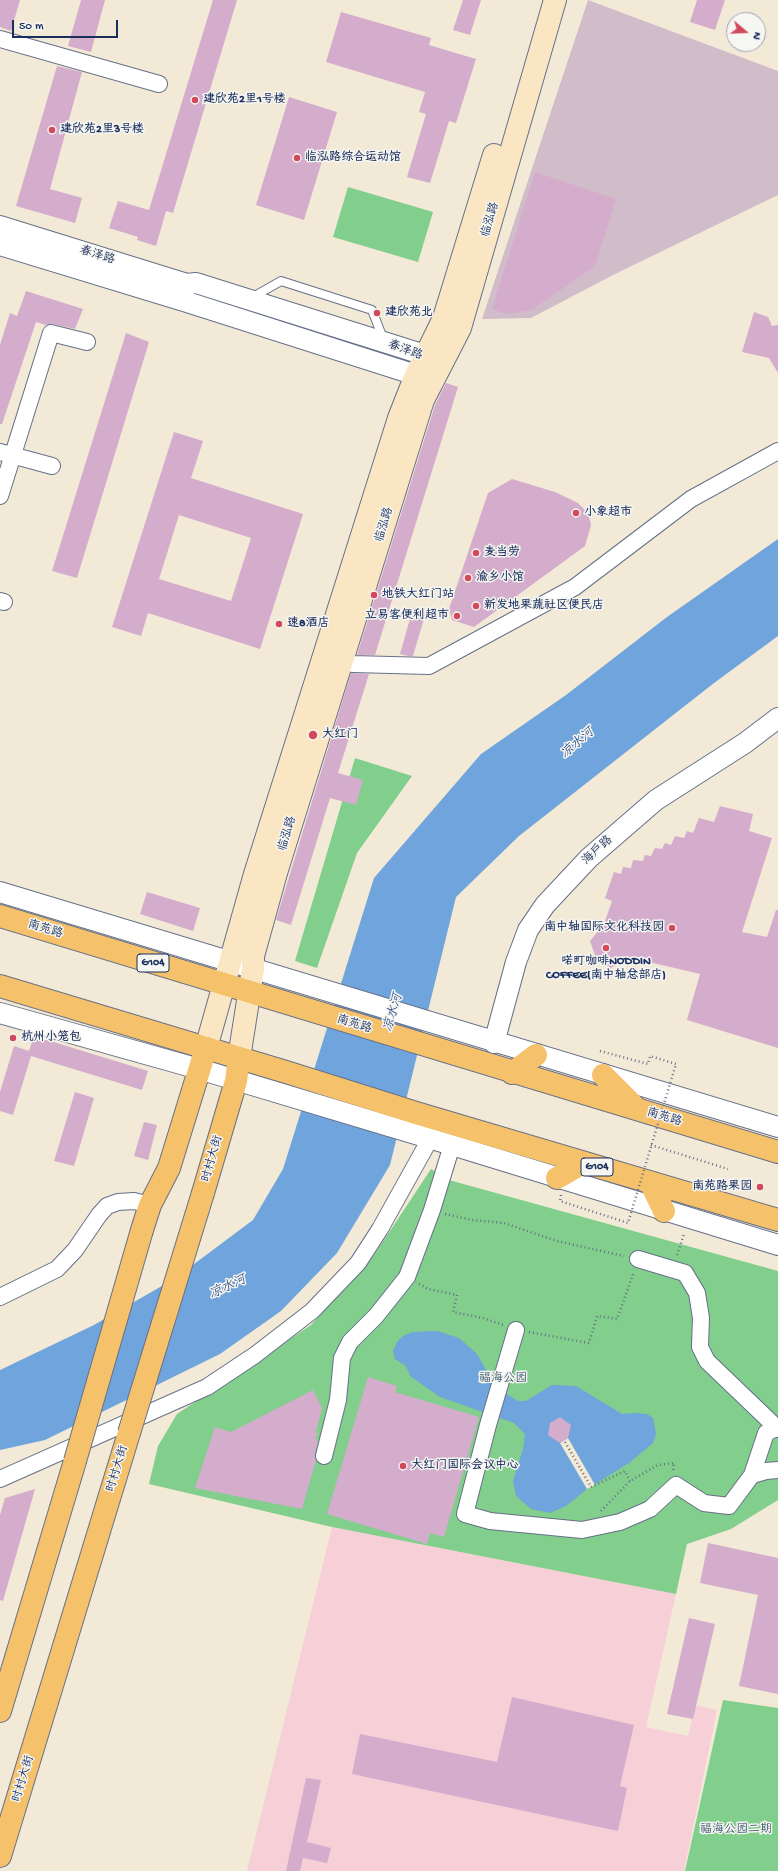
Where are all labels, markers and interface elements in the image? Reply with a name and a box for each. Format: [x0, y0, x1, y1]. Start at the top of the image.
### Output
scale bar [14, 12, 120, 38]
north arrow [726, 12, 766, 52]
text: 50 m [19, 20, 44, 34]
text: N [750, 30, 763, 41]
place label: 建欣苑2里1号楼 [203, 93, 286, 107]
marker: 建欣苑2里1号楼 [190, 95, 200, 105]
place label: 建欣苑2里3号楼 [60, 123, 144, 137]
marker: 建欣苑2里3号楼 [47, 125, 57, 135]
place label: 临泓路综合运动馆 [305, 151, 401, 165]
marker: 临泓路综合运动馆 [292, 153, 302, 163]
street label: 临泓路 [479, 201, 503, 239]
street label: 春泽路 [78, 244, 116, 268]
place label: 建欣苑北 [385, 306, 433, 320]
marker: 建欣苑北 [372, 308, 382, 318]
street label: 春泽路 [386, 338, 424, 364]
street label: 临泓路 [373, 506, 397, 544]
place label: 小象超市 [584, 506, 632, 520]
marker: 小象超市 [571, 508, 581, 518]
place label: 麦当劳 [484, 546, 520, 560]
marker: 麦当劳 [471, 548, 481, 558]
place label: 渝乡小馆 [476, 571, 524, 585]
marker: 渝乡小馆 [463, 573, 473, 583]
place label: 地铁大红门站 [382, 588, 454, 602]
marker: 地铁大红门站 [369, 590, 379, 600]
place label: 新发地果蔬社区便民店 [484, 599, 604, 613]
marker: 新发地果蔬社区便民店 [471, 601, 481, 611]
place label: 立易客便利超市 [365, 609, 449, 623]
marker: 立易客便利超市 [452, 611, 462, 621]
place label: 速8酒店 [287, 617, 330, 631]
marker: 速8酒店 [274, 619, 284, 629]
water label: 凉水河 [558, 725, 598, 763]
place label: 大红门 [322, 728, 358, 742]
marker: 大红门 [307, 729, 319, 741]
street label: 临泓路 [276, 815, 300, 853]
street label: 海户路 [580, 833, 616, 869]
street label: 南苑路 [26, 918, 64, 942]
place label: 南中轴国际文化科技园 [544, 921, 664, 935]
marker: 南中轴国际文化科技园 [667, 923, 677, 933]
marker: 喏町咖啡NODDIN COFFEE(南中轴总部店) [601, 943, 611, 953]
road number: G104 [137, 954, 169, 972]
place label: 喏町咖啡NODDIN COFFEE(南中轴总部店) [546, 955, 666, 983]
water label: 凉水河 [381, 992, 407, 1034]
street label: 南苑路 [335, 1013, 373, 1037]
place label: 杭州小笼包 [21, 1031, 81, 1045]
marker: 杭州小笼包 [8, 1033, 18, 1043]
street label: 南苑路 [645, 1106, 683, 1130]
street label: 时村大街 [199, 1134, 227, 1184]
road number: G104 [581, 1158, 613, 1176]
place label: 南苑路果园 [692, 1180, 752, 1194]
marker: 南苑路果园 [755, 1182, 765, 1192]
water label: 凉水河 [207, 1273, 249, 1303]
park label: 福海公园 [479, 1372, 527, 1386]
street label: 时村大街 [104, 1444, 132, 1494]
place label: 大红门国际会议中心 [411, 1459, 519, 1473]
marker: 大红门国际会议中心 [398, 1461, 408, 1471]
street label: 时村大街 [10, 1754, 38, 1804]
park label: 福海公园二期 [700, 1823, 772, 1837]

